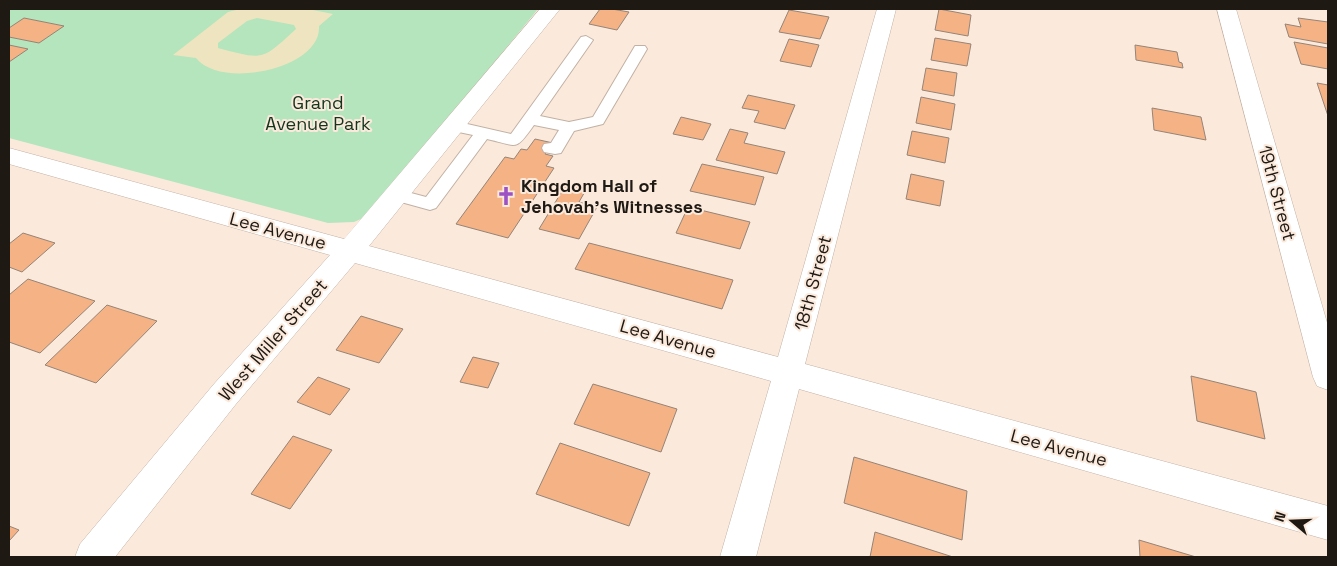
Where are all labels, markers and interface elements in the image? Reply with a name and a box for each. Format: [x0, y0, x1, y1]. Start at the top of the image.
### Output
park label: Grand Avenue Park [265, 91, 371, 135]
street label: 19th Street [1254, 143, 1301, 243]
place label: Kingdom Hall of Jehovah's Witnesses [521, 174, 703, 218]
church icon: Kingdom Hall of Jehovah's Witnesses [495, 185, 517, 207]
street label: Lee Avenue [227, 207, 329, 254]
street label: 18th Street [789, 233, 836, 333]
street label: West Miller Street [213, 274, 332, 405]
street label: Lee Avenue [617, 314, 719, 363]
street label: Lee Avenue [1008, 424, 1110, 471]
north arrow [1267, 496, 1317, 546]
text: N [1270, 509, 1290, 524]

